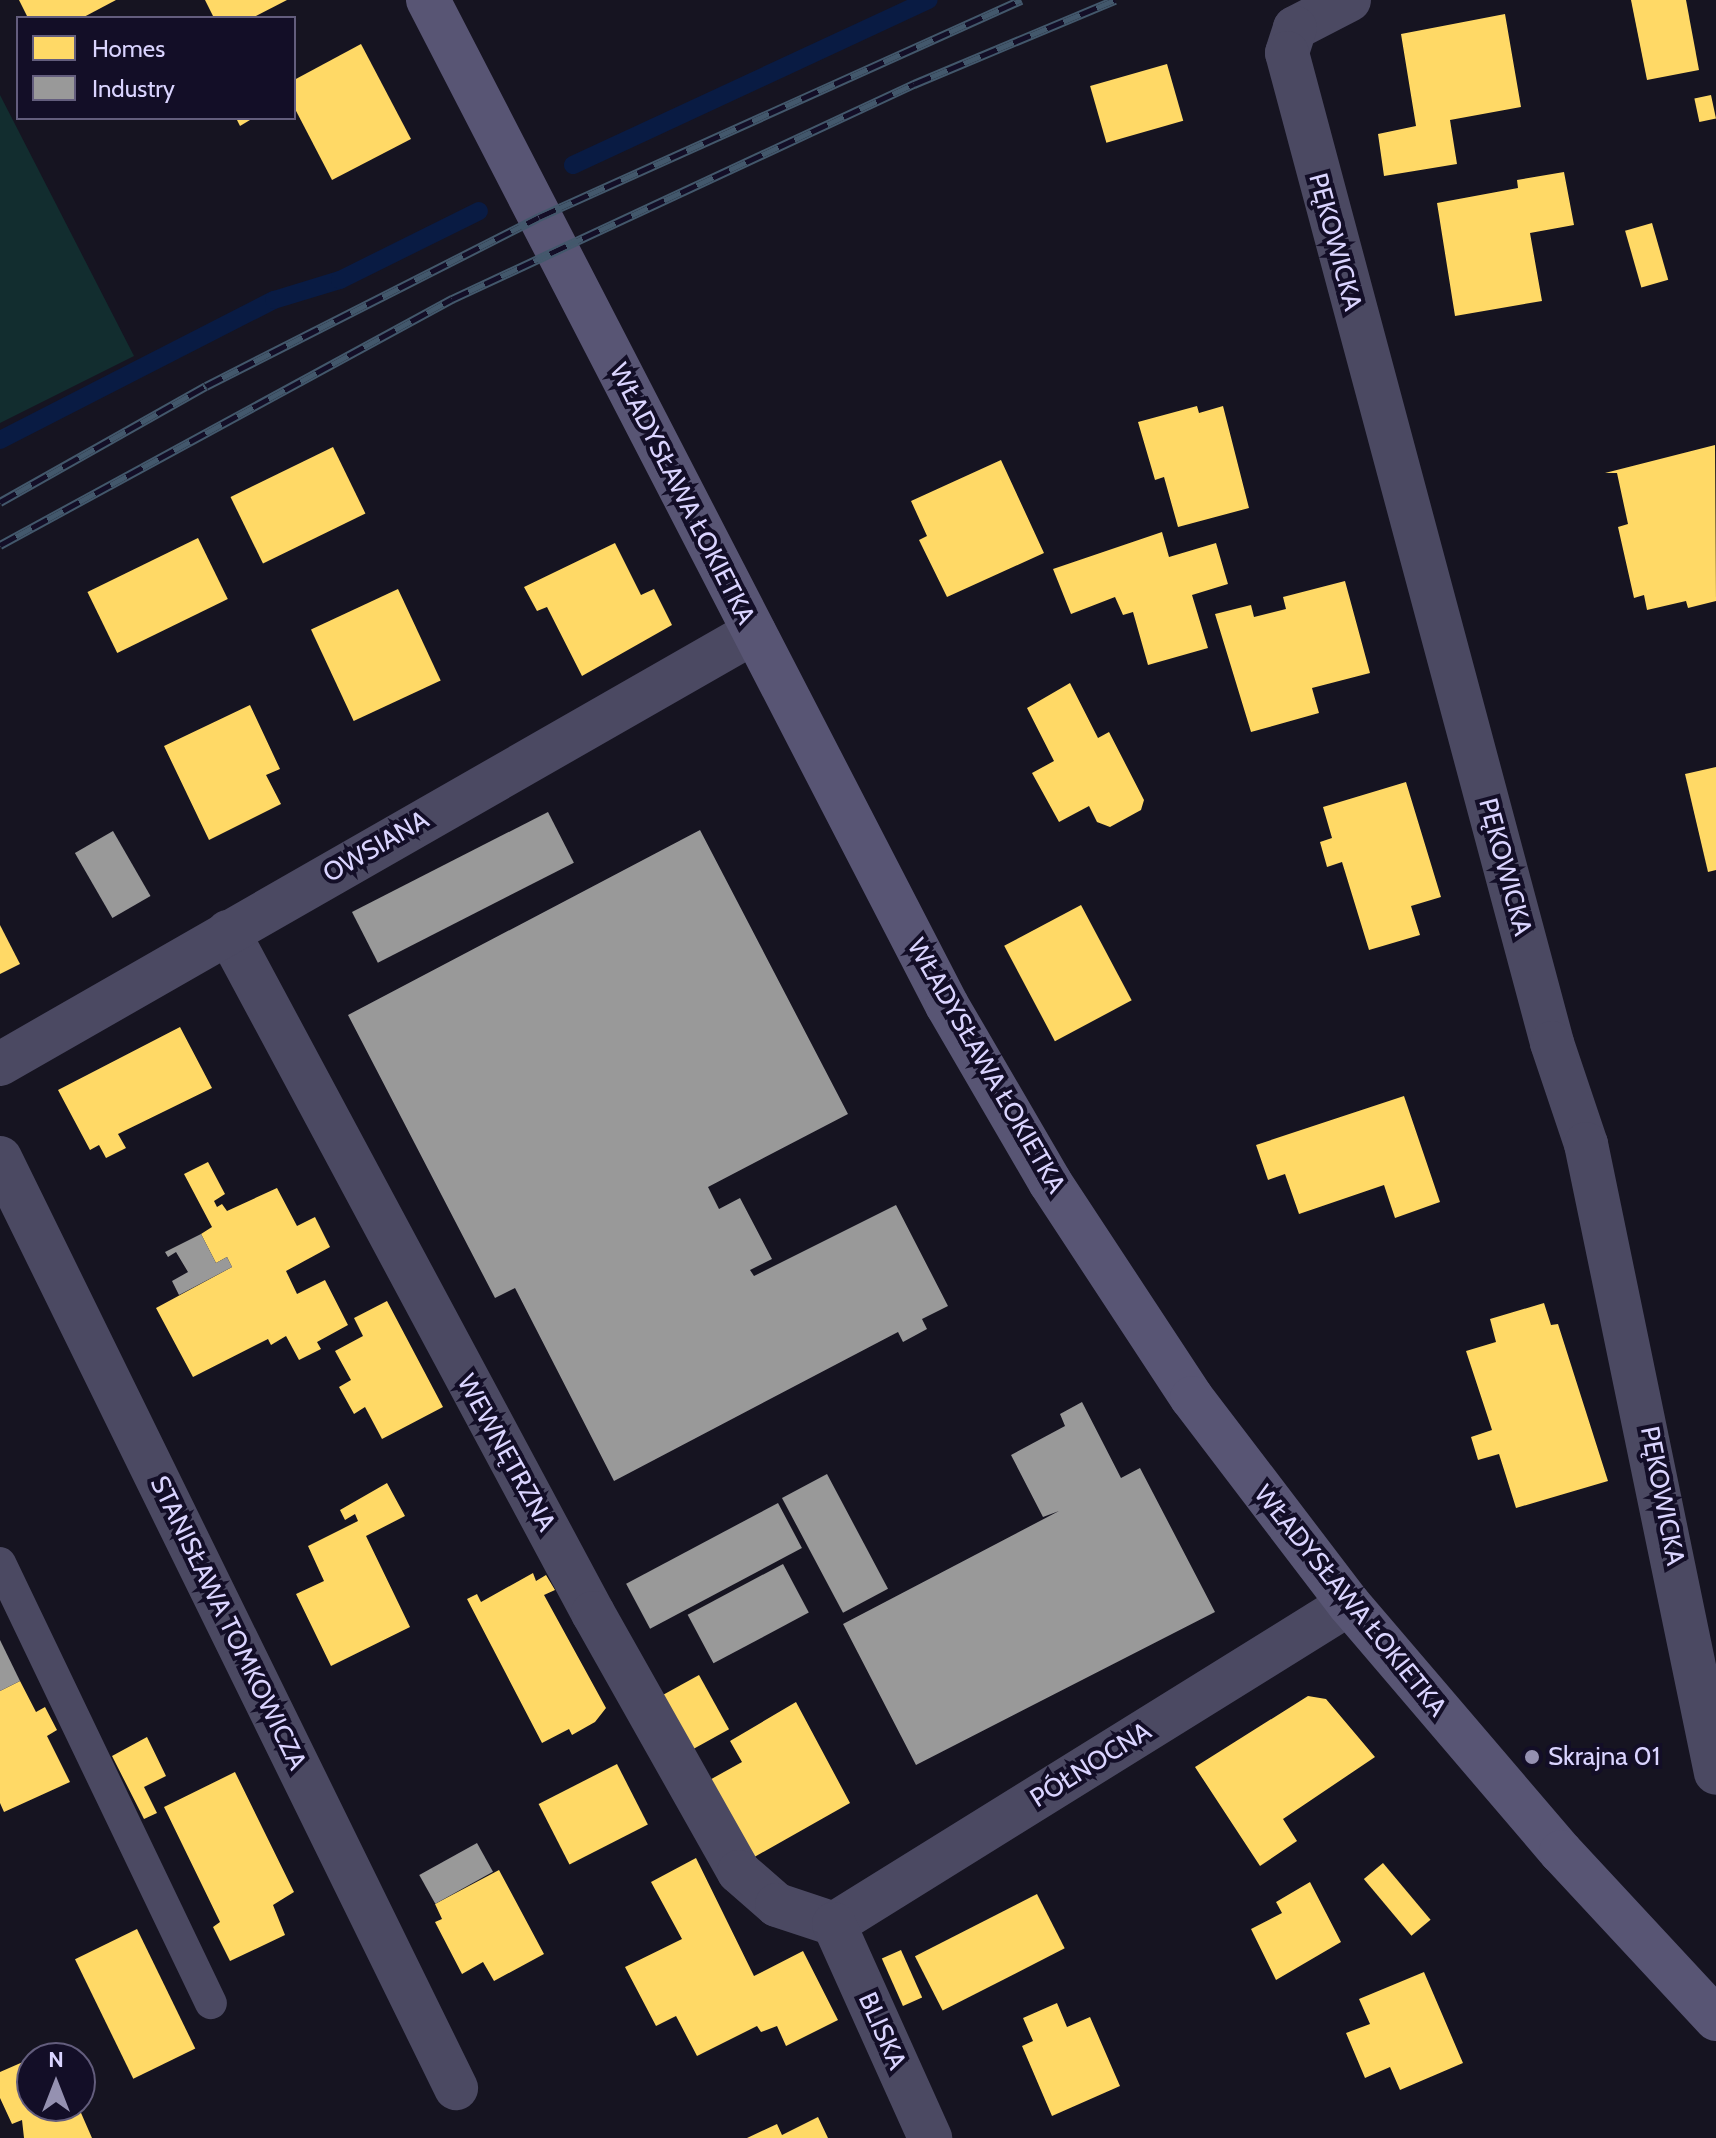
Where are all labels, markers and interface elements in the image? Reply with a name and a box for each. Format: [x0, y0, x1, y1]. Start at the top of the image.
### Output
legend [16, 16, 296, 120]
text: Homes [92, 34, 165, 63]
text: Industry [92, 74, 175, 103]
street label: PĘKOWICKA [1302, 170, 1368, 314]
street label: WŁADYSŁAWA ŁOKIETKA [603, 358, 761, 630]
street label: PĘKOWICKA [1472, 795, 1538, 939]
street label: OWSIANA [318, 804, 434, 890]
street label: WŁADYSŁAWA ŁOKIETKA [900, 933, 1072, 1199]
street label: WEWNĘTRZNA [450, 1369, 562, 1537]
street label: PĘKOWICKA [1633, 1424, 1691, 1568]
street label: STANISŁAWA TOMKOWICZA [143, 1471, 313, 1775]
street label: WŁADYSŁAWA ŁOKIETKA [1247, 1479, 1453, 1723]
street label: PÓŁNOCNA [1025, 1716, 1157, 1814]
place label: Skrajna 01 [1548, 1741, 1660, 1773]
marker: Skrajna 01 [1523, 1748, 1541, 1766]
street label: BLISKA [851, 1988, 913, 2074]
north arrow [16, 2042, 96, 2122]
text: N [48, 2046, 64, 2073]

